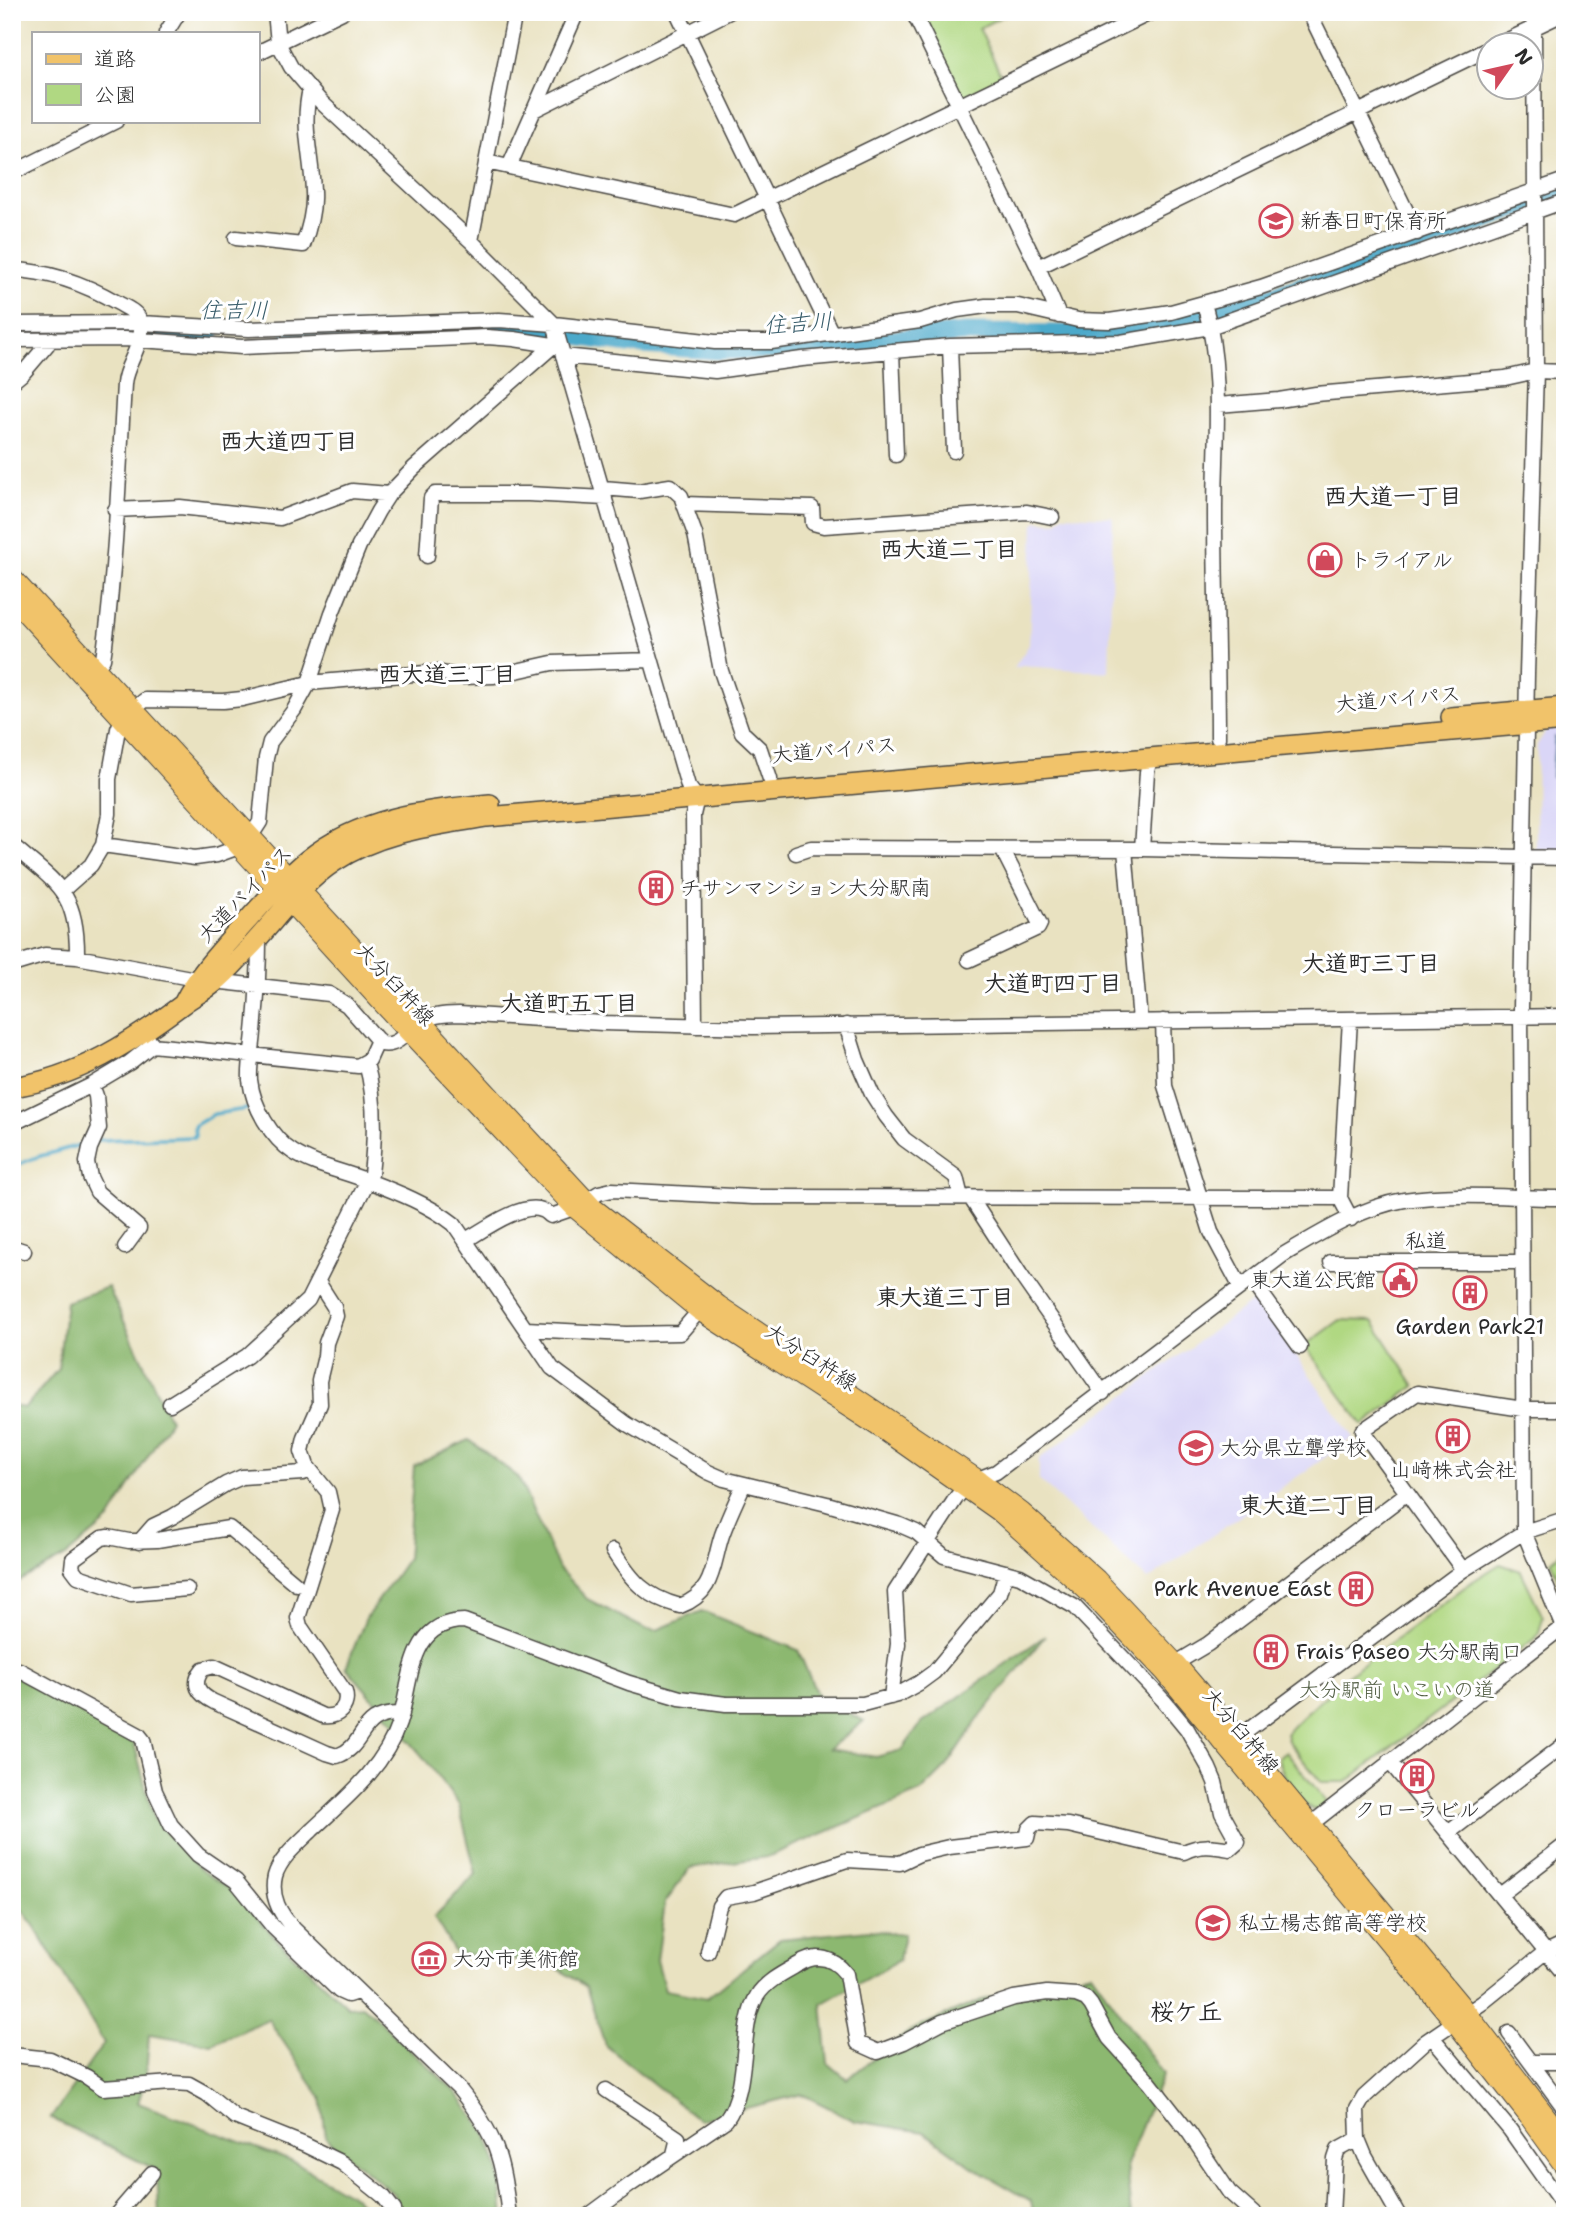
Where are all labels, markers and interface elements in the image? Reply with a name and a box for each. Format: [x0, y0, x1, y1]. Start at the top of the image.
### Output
legend [32, 32, 259, 122]
north arrow [1476, 32, 1546, 102]
text: N [1509, 44, 1538, 70]
text: 道路 [94, 45, 136, 73]
text: 公園 [94, 81, 136, 109]
school or university icon: 新春日町保育所 [1257, 202, 1295, 240]
place label: 新春日町保育所 [1300, 207, 1447, 235]
water label: 住吉川 [200, 295, 269, 325]
water label: 住吉川 [763, 306, 833, 340]
district label: 西大道四丁目 [220, 426, 358, 456]
district label: 西大道一丁目 [1324, 481, 1462, 511]
district label: 西大道二丁目 [880, 534, 1018, 564]
shop icon: トライアル [1306, 541, 1344, 579]
place label: トライアル [1350, 546, 1453, 574]
district label: 西大道三丁目 [378, 659, 516, 689]
street label: 大道バイパス [1334, 680, 1462, 718]
street label: 大道バイパス [770, 731, 898, 769]
street label: 大道バイパス [191, 839, 299, 949]
building icon: チサンマンション大分駅南 [637, 869, 675, 907]
place label: チサンマンション大分駅南 [680, 874, 931, 902]
street label: 大分臼杵線 [349, 936, 441, 1032]
district label: 大道町三丁目 [1302, 948, 1440, 978]
district label: 大道町四丁目 [984, 968, 1122, 998]
district label: 大道町五丁目 [500, 988, 638, 1018]
street label: 私道 [1405, 1227, 1447, 1255]
public building icon: 東大道公民館 [1381, 1261, 1419, 1299]
place label: 東大道公民館 [1250, 1266, 1376, 1294]
building icon: Garden Park21 [1451, 1274, 1489, 1312]
district label: 東大道三丁目 [876, 1282, 1014, 1312]
place label: Garden Park21 [1395, 1313, 1545, 1341]
street label: 大分臼杵線 [759, 1317, 863, 1397]
building icon: 山﨑株式会社 [1434, 1417, 1472, 1455]
school or university icon: 大分県立聾学校 [1177, 1429, 1215, 1467]
place label: 大分県立聾学校 [1220, 1434, 1367, 1462]
place label: 山﨑株式会社 [1390, 1456, 1516, 1484]
district label: 東大道二丁目 [1239, 1490, 1377, 1520]
building icon: Park Avenue East [1337, 1570, 1375, 1608]
place label: Park Avenue East [1154, 1575, 1332, 1603]
building icon: Frais Paseo 大分駅南口 [1252, 1633, 1290, 1671]
place label: Frais Paseo 大分駅南口 [1296, 1638, 1522, 1666]
park label: 大分駅前 いこいの道 [1299, 1676, 1495, 1704]
street label: 大分臼杵線 [1197, 1682, 1285, 1780]
building icon: クローラビル [1398, 1757, 1436, 1795]
place label: クローラビル [1354, 1796, 1480, 1824]
school or university icon: 私立楊志館高等学校 [1194, 1904, 1232, 1942]
place label: 私立楊志館高等学校 [1238, 1909, 1427, 1937]
museum icon: 大分市美術館 [410, 1940, 448, 1978]
place label: 大分市美術館 [453, 1945, 579, 1973]
district label: 桜ケ丘 [1150, 1996, 1222, 2028]

